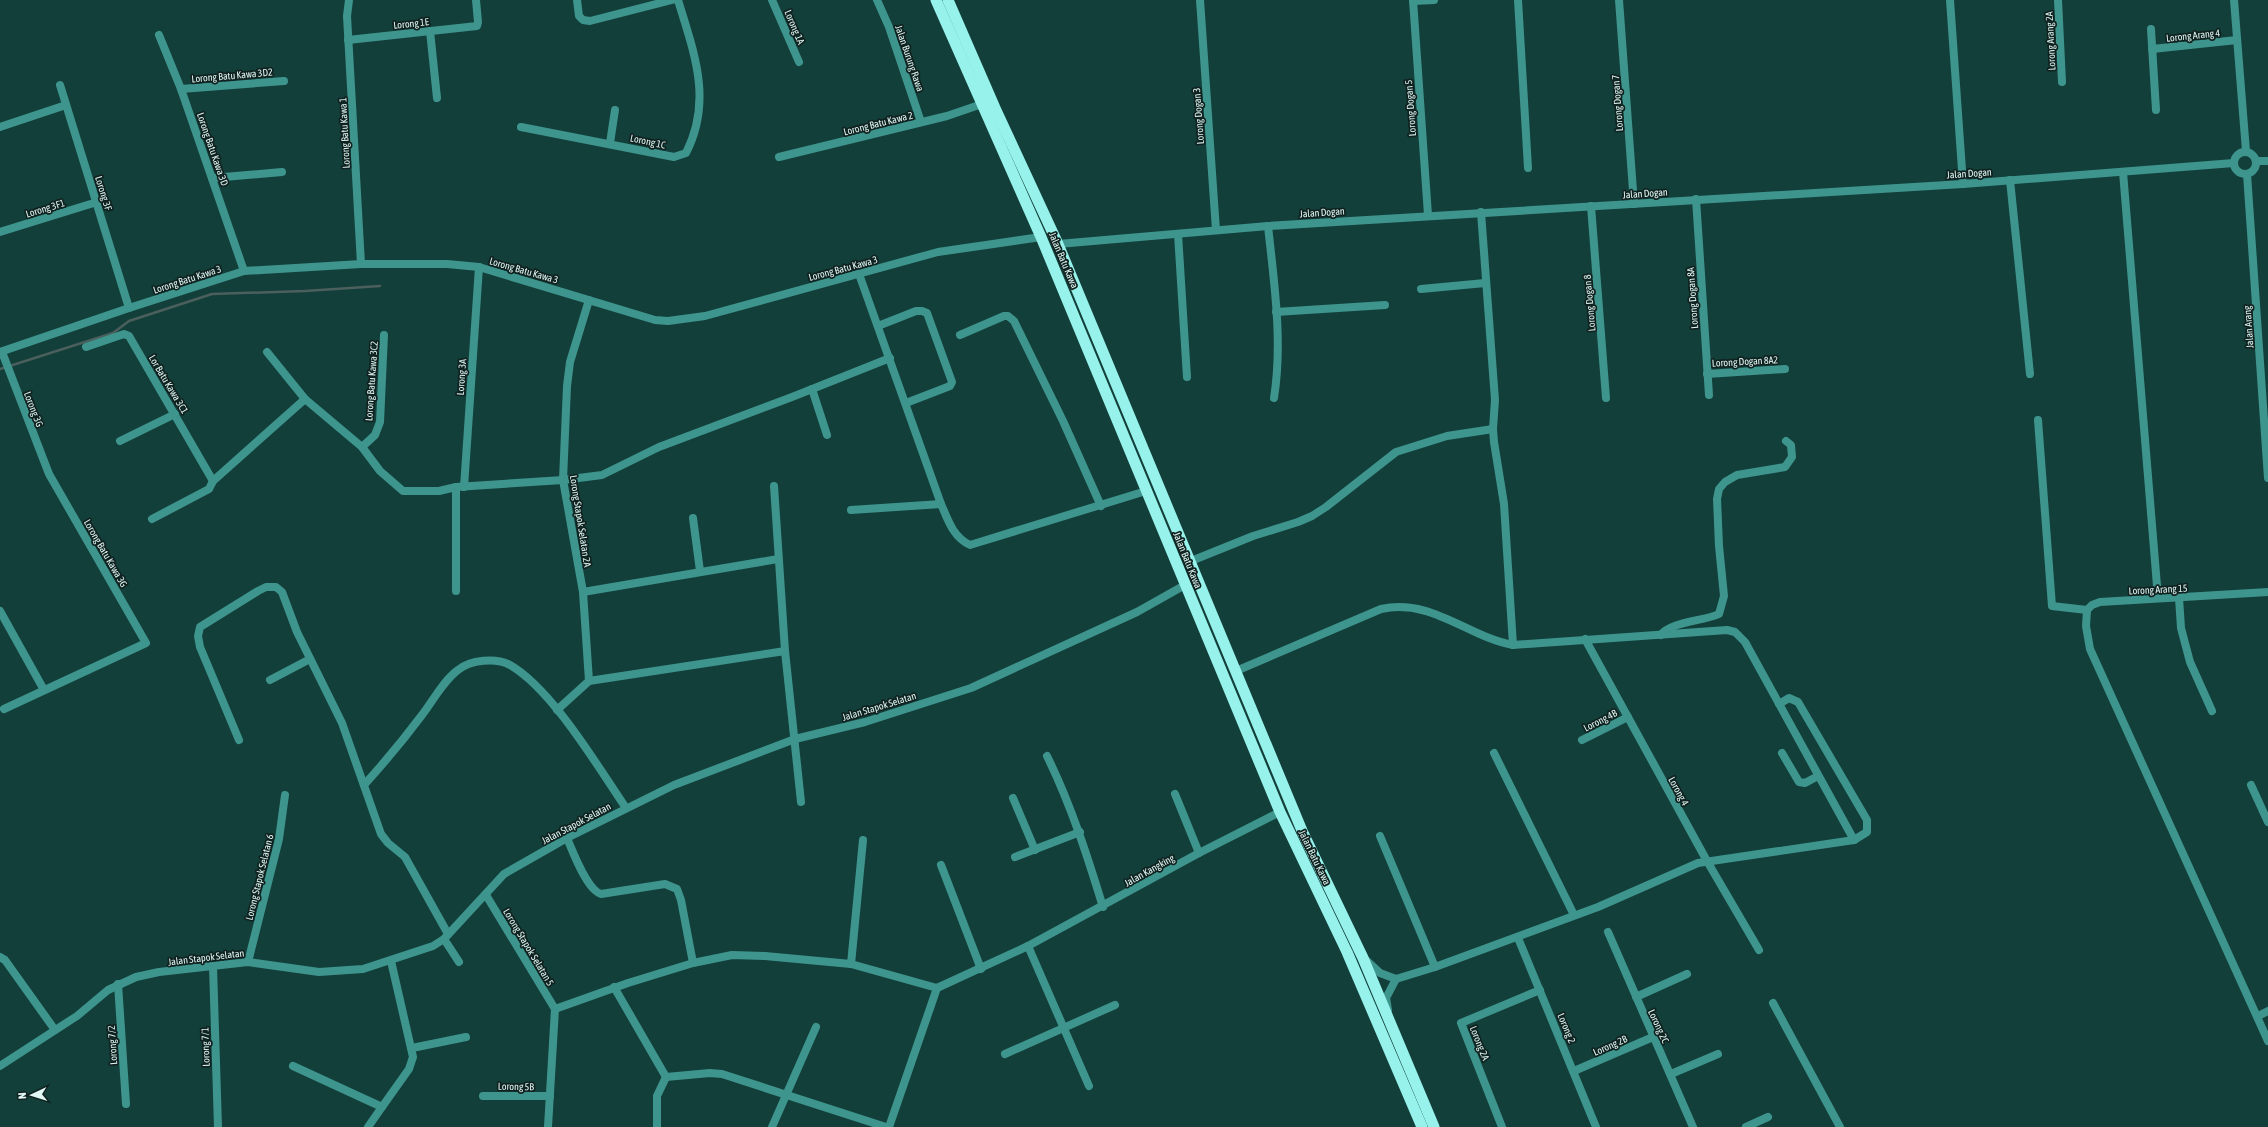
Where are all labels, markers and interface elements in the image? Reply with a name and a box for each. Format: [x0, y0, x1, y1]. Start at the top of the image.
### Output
street label: Lorong 1A [782, 8, 807, 46]
street label: Lorong Arang 2A [2043, 11, 2058, 71]
street label: Lorong 1E [393, 16, 430, 31]
street label: Jalan Burung Rawa [893, 24, 926, 93]
street label: Lorong Arang 4 [2165, 27, 2221, 44]
street label: Lorong Batu Kawa 3D2 [191, 66, 273, 85]
street label: Lorong Dogan 7 [1610, 74, 1625, 132]
street label: Lorong Dogan 5 [1403, 79, 1418, 137]
street label: Lorong Dogan 3 [1191, 87, 1206, 145]
street label: Lorong Batu Kawa 1 [337, 97, 352, 169]
street label: Lorong Batu Kawa 2 [842, 109, 914, 137]
street label: Lorong Batu Kawa 3D [195, 111, 230, 188]
street label: Lorong 1C [629, 132, 667, 151]
street label: Jalan Dogan [1946, 166, 1992, 181]
street label: Lorong 3F [93, 175, 114, 212]
street label: Jalan Dogan [1622, 186, 1668, 201]
street label: Lorong 3F1 [24, 197, 66, 220]
street label: Jalan Dogan [1299, 205, 1345, 220]
street label: Jalan Batu Kawa [1047, 231, 1080, 290]
street label: Lorong Batu Kawa 3 [807, 254, 879, 283]
street label: Lorong Batu Kawa 3 [488, 255, 560, 286]
street label: Lorong Batu Kawa 3 [152, 263, 223, 296]
street label: Lorong Dogan 8A [1685, 267, 1700, 329]
street label: Lorong Dogan 8 [1582, 274, 1597, 332]
street label: Jalan Arang [2241, 305, 2255, 349]
street label: Lorong Batu Kawa 3C2 [363, 340, 380, 422]
street label: Lor Batu Kawa 3C1 [147, 353, 191, 416]
street label: Lorong Dogan 8A2 [1712, 354, 1779, 369]
street label: Lorong 3A [455, 358, 468, 396]
street label: Lorong 3G [22, 390, 45, 428]
street label: Lorong Stapok Selatan 2A [568, 474, 593, 568]
street label: Lorong Batu Kawa 3G [82, 517, 129, 589]
street label: Jalan Batu Kawa [1171, 530, 1204, 590]
street label: Lorong Arang 15 [2128, 582, 2188, 597]
street label: Jalan Stapok Selatan [841, 690, 918, 723]
street label: Lorong 4B [1582, 707, 1619, 734]
street label: Lorong 4 [1666, 775, 1691, 808]
street label: Jalan Stapok Selatan [540, 801, 613, 846]
street label: Jalan Batu Kawa [1297, 828, 1333, 887]
street label: Lorong Stapok Selatan 6 [243, 833, 276, 921]
street label: Jalan Kangking [1122, 852, 1177, 889]
street label: Lorong Stapok Selatan 5 [501, 907, 556, 988]
street label: Jalan Stapok Selatan [167, 947, 245, 968]
street label: Lorong 2C [1646, 1008, 1671, 1045]
street label: Lorong 2 [1555, 1012, 1578, 1045]
street label: Lorong 2A [1468, 1024, 1491, 1062]
street label: Lorong 7/2 [106, 1025, 119, 1065]
street label: Lorong 7/1 [199, 1027, 212, 1067]
street label: Lorong 2B [1591, 1033, 1629, 1058]
north arrow [12, 1075, 52, 1115]
street label: Lorong 5B [498, 1081, 534, 1092]
text: N [16, 1092, 28, 1099]

